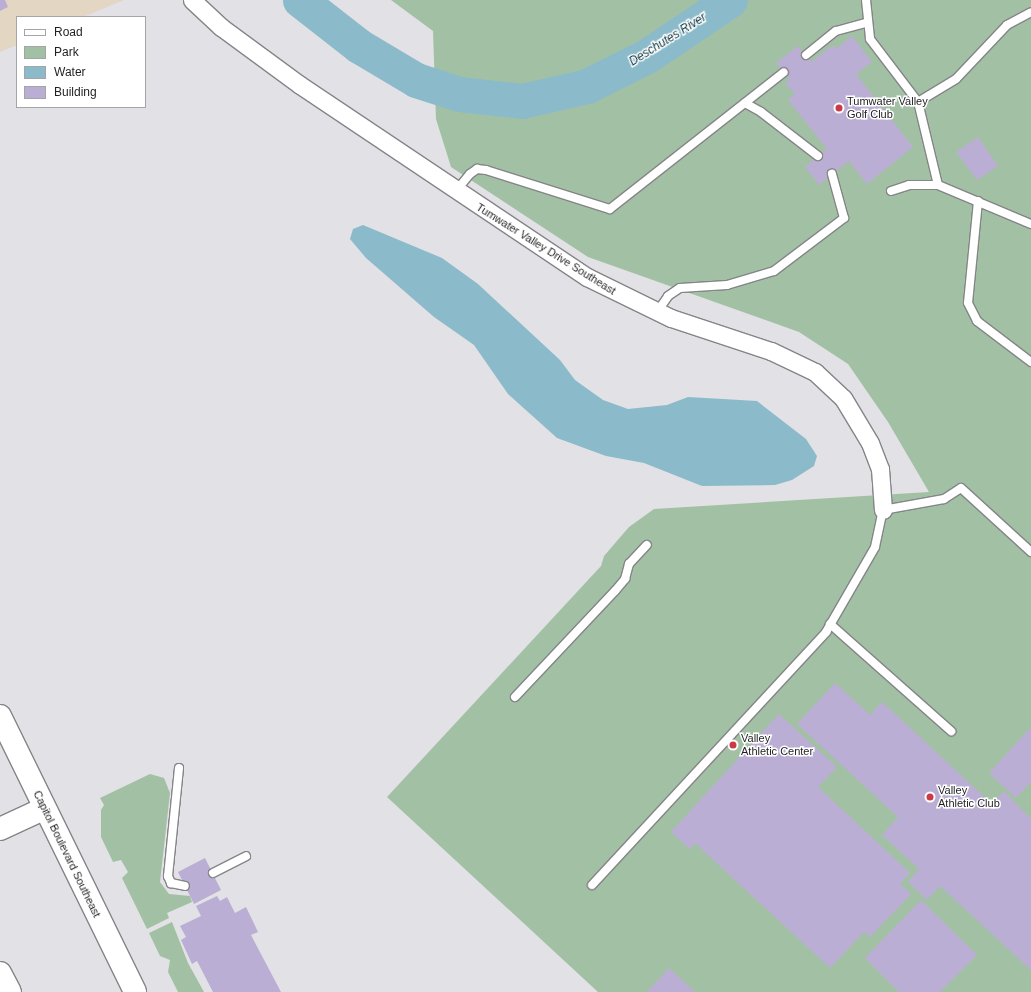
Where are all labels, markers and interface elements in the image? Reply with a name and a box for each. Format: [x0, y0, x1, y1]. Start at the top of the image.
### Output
water label: Deschutes River [627, 11, 709, 69]
legend [16, 16, 146, 108]
text: Road [54, 25, 83, 39]
text: Park [54, 45, 79, 59]
text: Water [54, 65, 86, 79]
text: Building [54, 85, 97, 99]
place label: Tumwater Valley Golf Club [847, 95, 928, 121]
marker: Tumwater Valley Golf Club [834, 103, 844, 113]
street label: Tumwater Valley Drive Southeast [474, 200, 618, 298]
place label: Valley Athletic Center [741, 732, 813, 758]
marker: Valley Athletic Center [728, 740, 738, 750]
place label: Valley Athletic Club [938, 784, 1000, 810]
street label: Capitol Boulevard Southeast [31, 788, 103, 920]
marker: Valley Athletic Club [925, 792, 935, 802]

